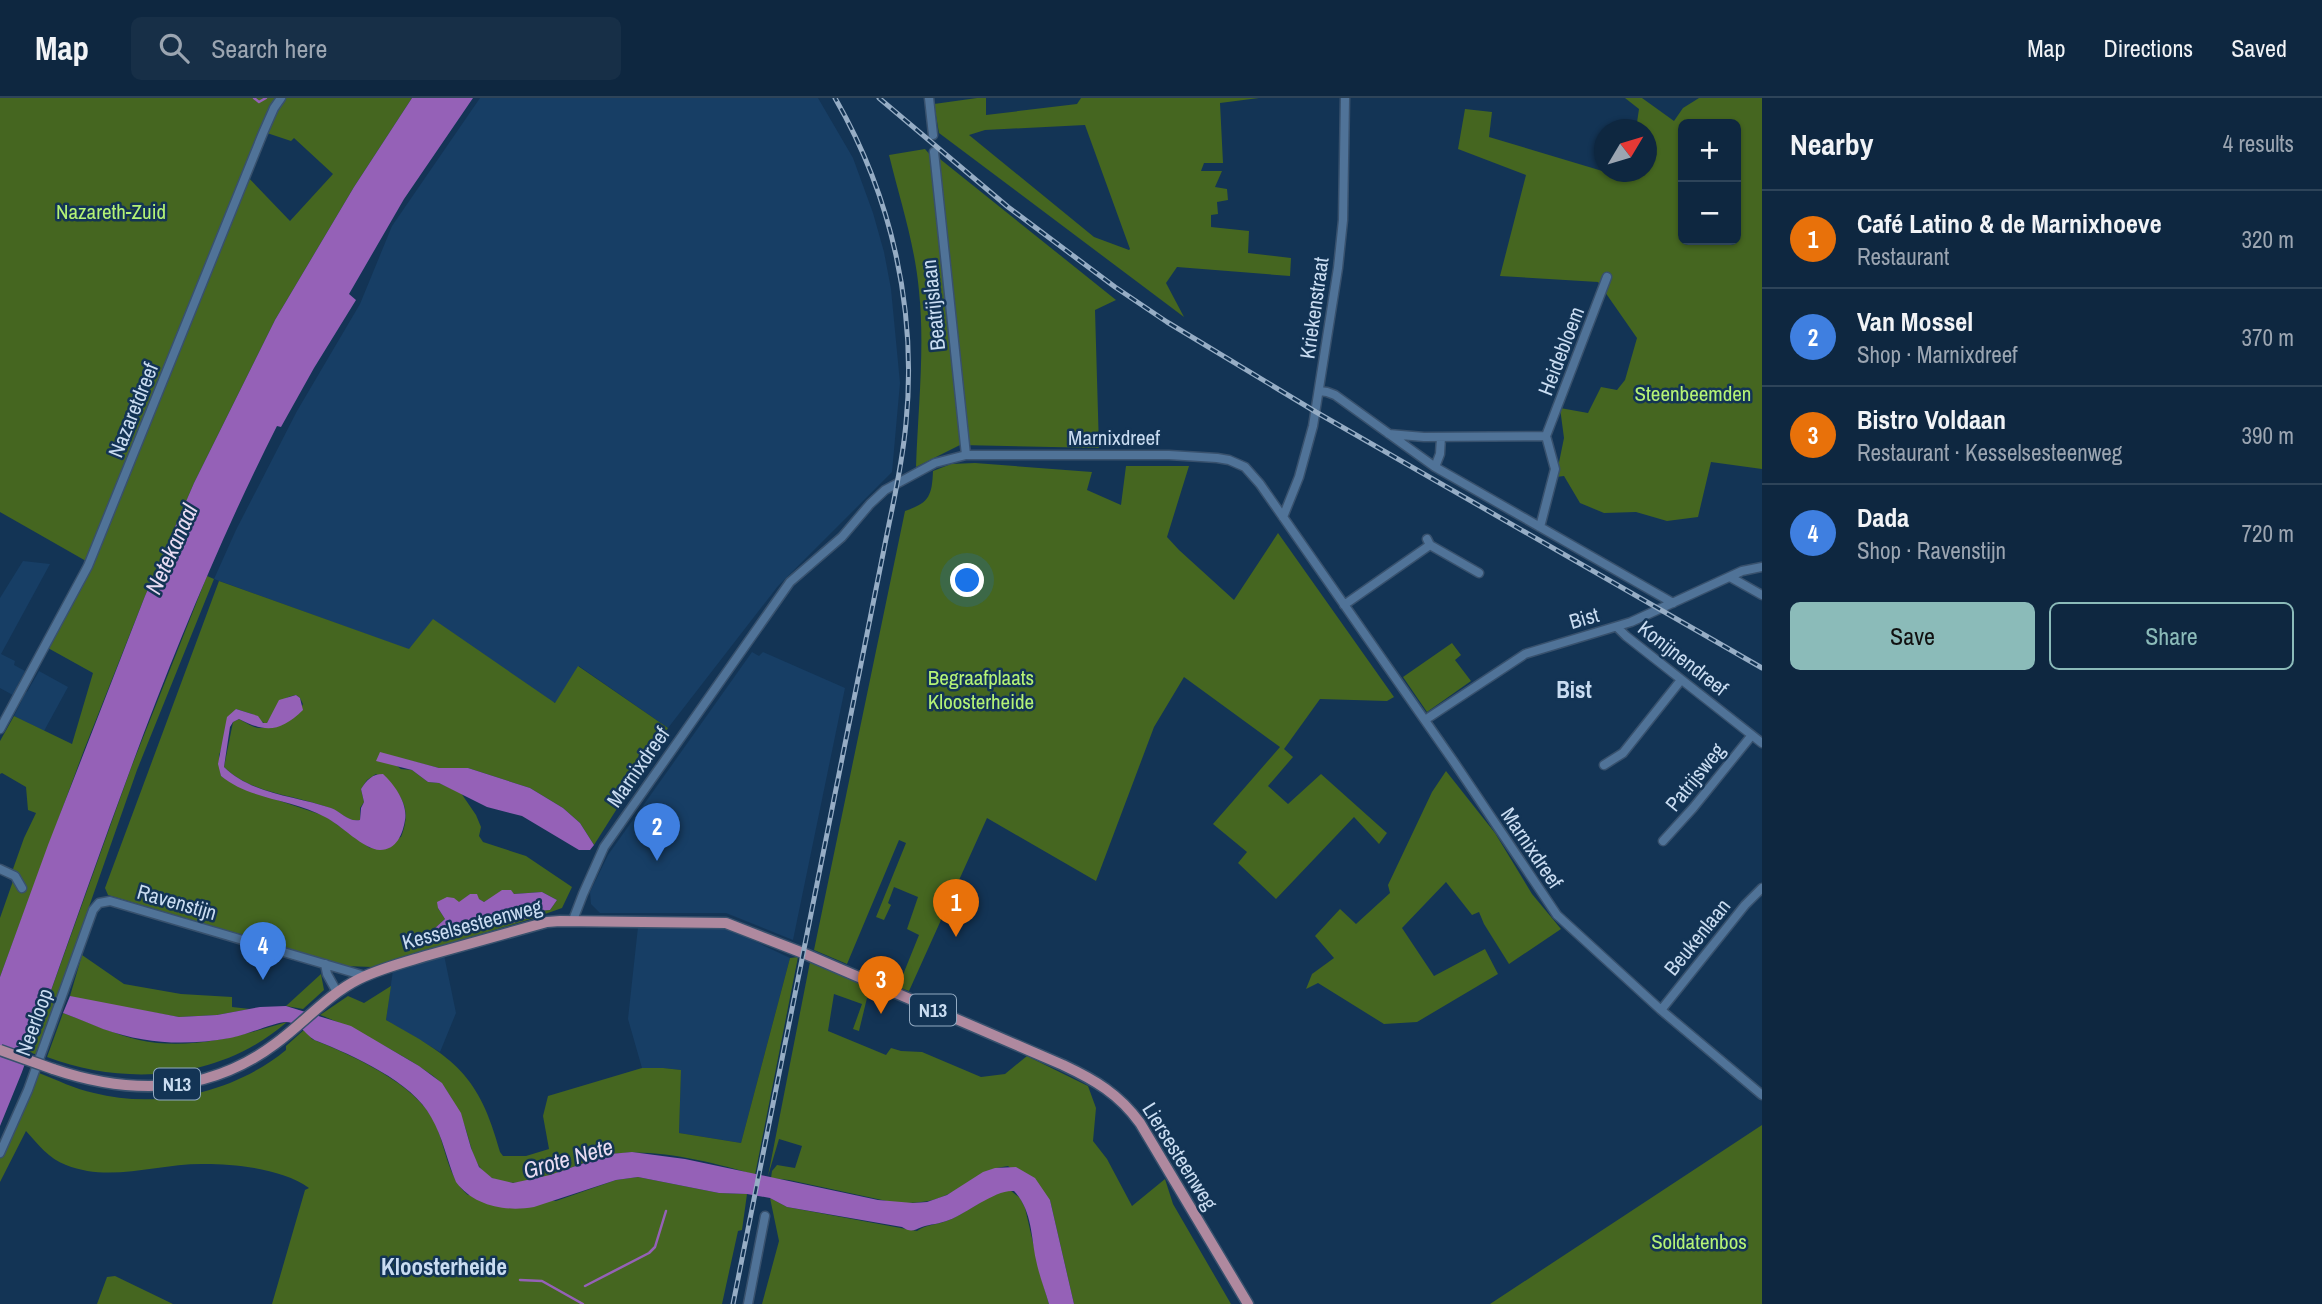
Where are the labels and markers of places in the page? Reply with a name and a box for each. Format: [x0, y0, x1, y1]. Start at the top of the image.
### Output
pin: 2 [634, 803, 680, 861]
pin: 1 [933, 879, 979, 937]
pin: 4 [240, 922, 286, 980]
pin: 3 [858, 956, 904, 1014]

